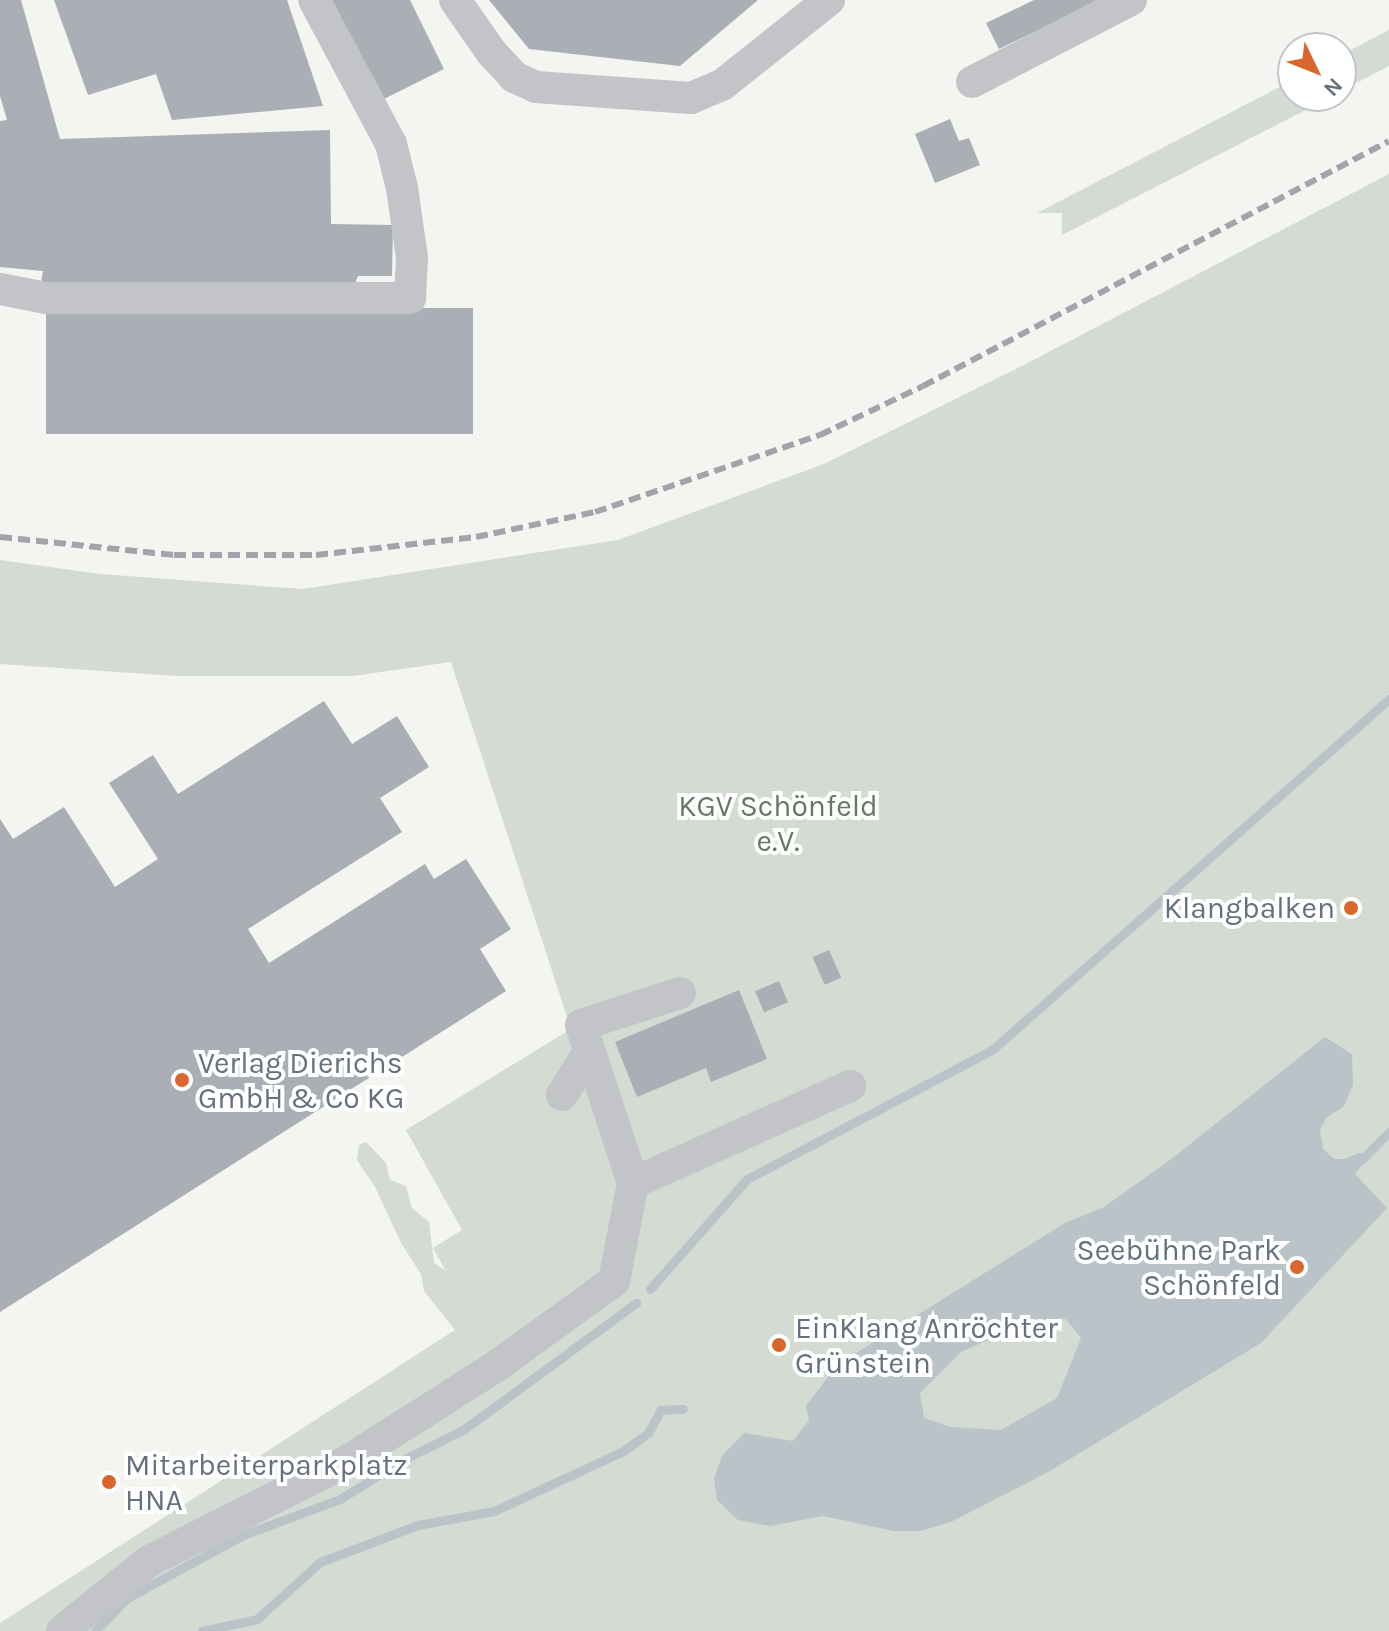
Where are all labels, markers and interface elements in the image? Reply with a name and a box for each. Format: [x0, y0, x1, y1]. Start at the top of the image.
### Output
north arrow [1277, 32, 1357, 112]
text: N [1318, 72, 1348, 102]
park label: KGV Schönfeld e.V. [678, 788, 878, 858]
place label: Klangbalken [1164, 890, 1335, 926]
marker: Klangbalken [1342, 899, 1360, 917]
place label: Verlag Dierichs GmbH & Co KG [198, 1045, 404, 1116]
marker: Verlag Dierichs GmbH & Co KG [173, 1071, 191, 1089]
place label: Seebühne Park Schönfeld [1077, 1232, 1281, 1302]
marker: Seebühne Park Schönfeld [1288, 1258, 1306, 1276]
place label: EinKlang Anröchter Grünstein [795, 1310, 1058, 1380]
marker: EinKlang Anröchter Grünstein [770, 1336, 788, 1354]
place label: Mitarbeiterparkplatz HNA [125, 1447, 407, 1518]
marker: Mitarbeiterparkplatz HNA [100, 1473, 118, 1491]

